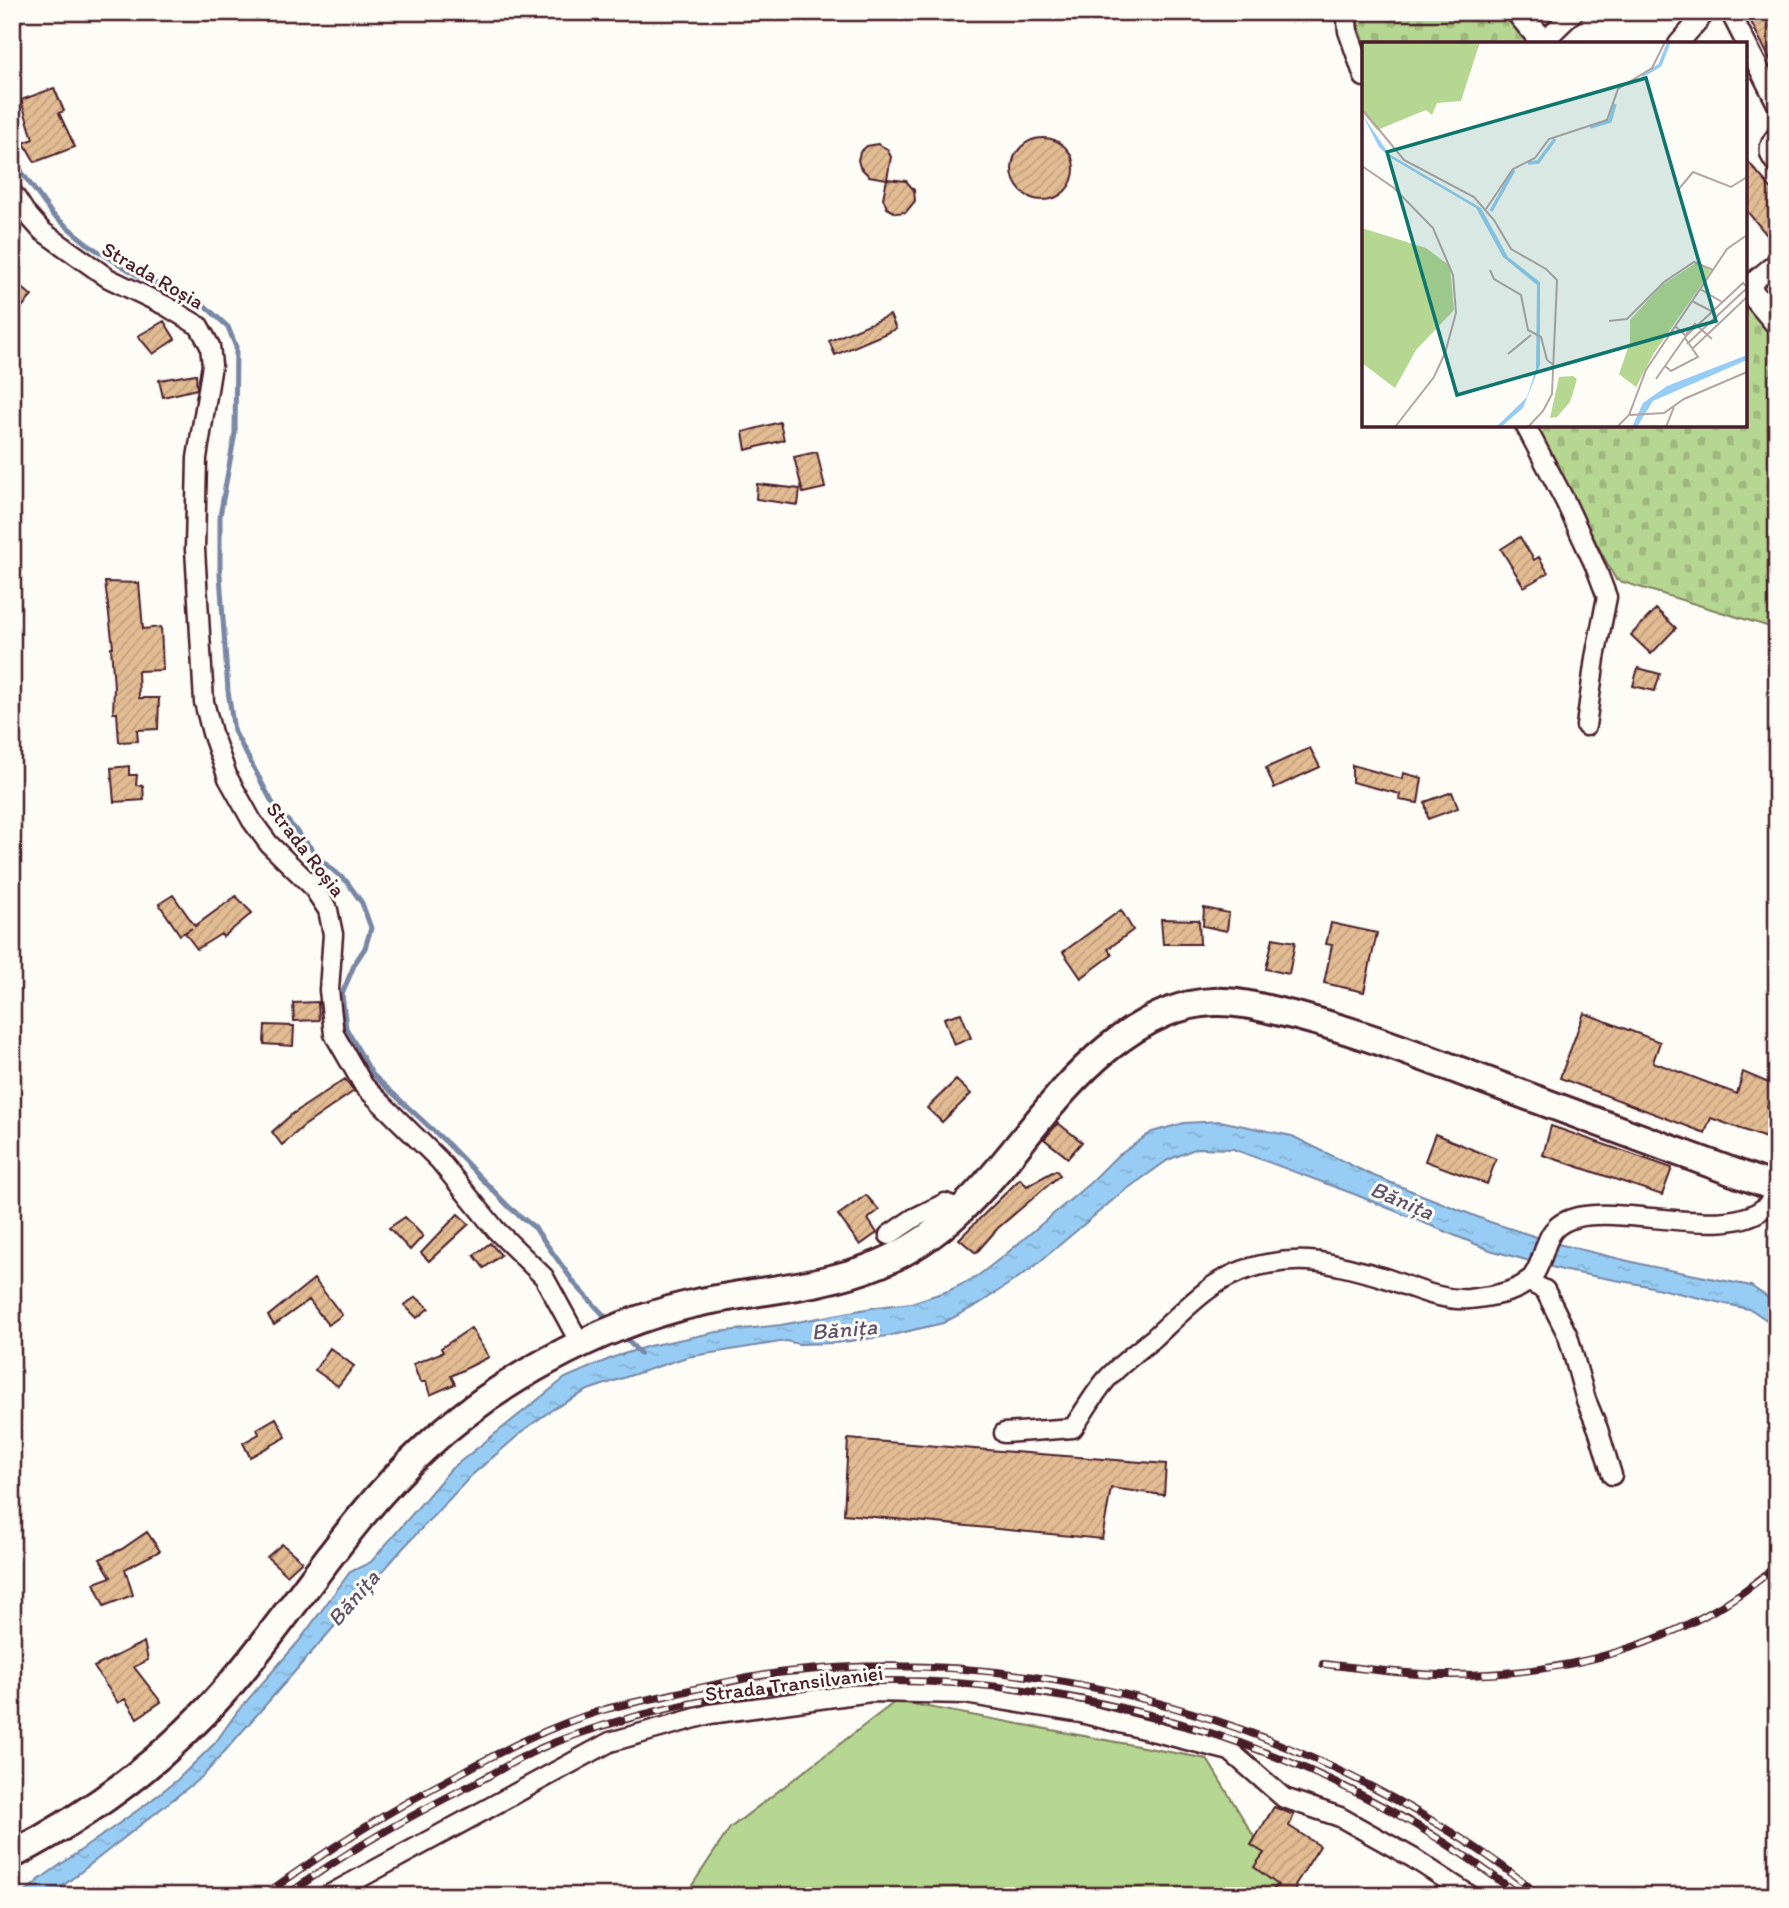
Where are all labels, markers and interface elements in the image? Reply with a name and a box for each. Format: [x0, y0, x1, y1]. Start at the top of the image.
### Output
inset map [1362, 42, 1747, 427]
street label: Strada Roșia [98, 236, 208, 314]
street label: Strada Roșia [261, 797, 351, 901]
water label: Bănița [1366, 1174, 1438, 1226]
water label: Bănița [810, 1312, 879, 1346]
water label: Bănița [321, 1564, 386, 1632]
street label: Strada Transilvaniei [704, 1660, 884, 1706]

